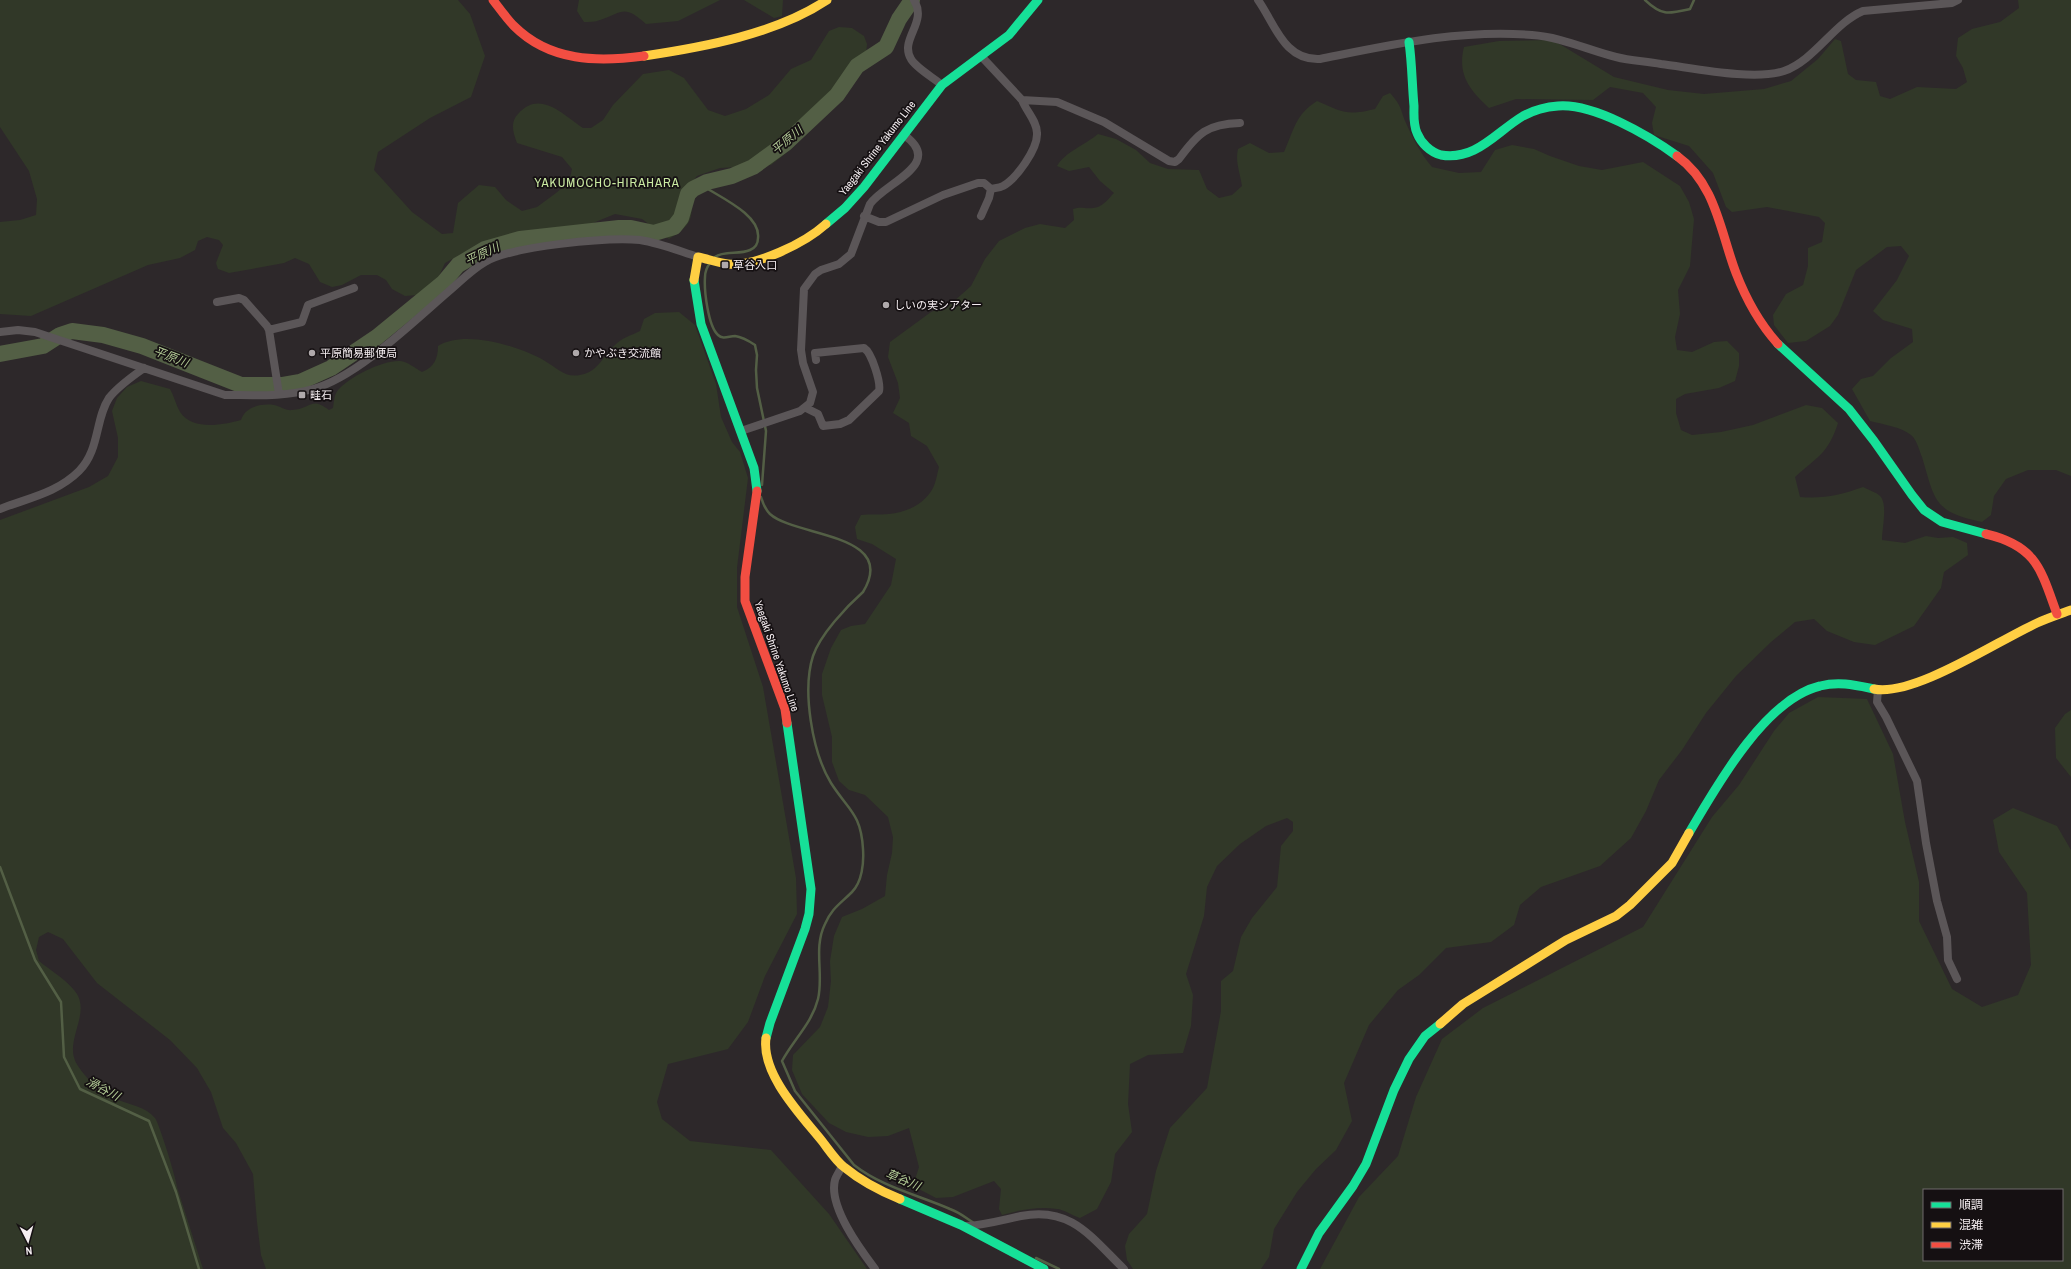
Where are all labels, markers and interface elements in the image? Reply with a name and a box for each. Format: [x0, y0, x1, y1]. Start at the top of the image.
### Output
street label: Yaegaki Shrine Yakumo Line [836, 98, 918, 198]
water label: 平原川 [768, 121, 807, 158]
district label: YAKUMOCHO-HIRAHARA [534, 174, 680, 191]
water label: 平原川 [462, 238, 504, 269]
place label: 草谷入口 [733, 258, 777, 272]
marker: 草谷入口 [720, 260, 730, 270]
place label: しいの実シアター [894, 298, 982, 312]
marker: しいの実シアター [881, 300, 891, 310]
water label: 平原川 [151, 343, 193, 372]
place label: 平原簡易郵便局 [320, 346, 397, 360]
place label: かやぶき交流館 [584, 346, 661, 360]
marker: 平原簡易郵便局 [307, 348, 317, 358]
marker: かやぶき交流館 [571, 348, 581, 358]
place label: 畦石 [310, 388, 332, 402]
marker: 畦石 [297, 390, 307, 400]
street label: Yaegaki Shrine Yakumo Line [751, 599, 803, 713]
water label: 滑谷川 [83, 1073, 124, 1105]
water label: 草谷川 [883, 1166, 925, 1195]
legend [1923, 1189, 2063, 1261]
text: 順調 [1959, 1197, 1983, 1213]
text: 混雑 [1959, 1217, 1983, 1233]
north arrow [8, 1221, 48, 1261]
text: 渋滞 [1959, 1237, 1983, 1253]
text: N [25, 1244, 33, 1258]

